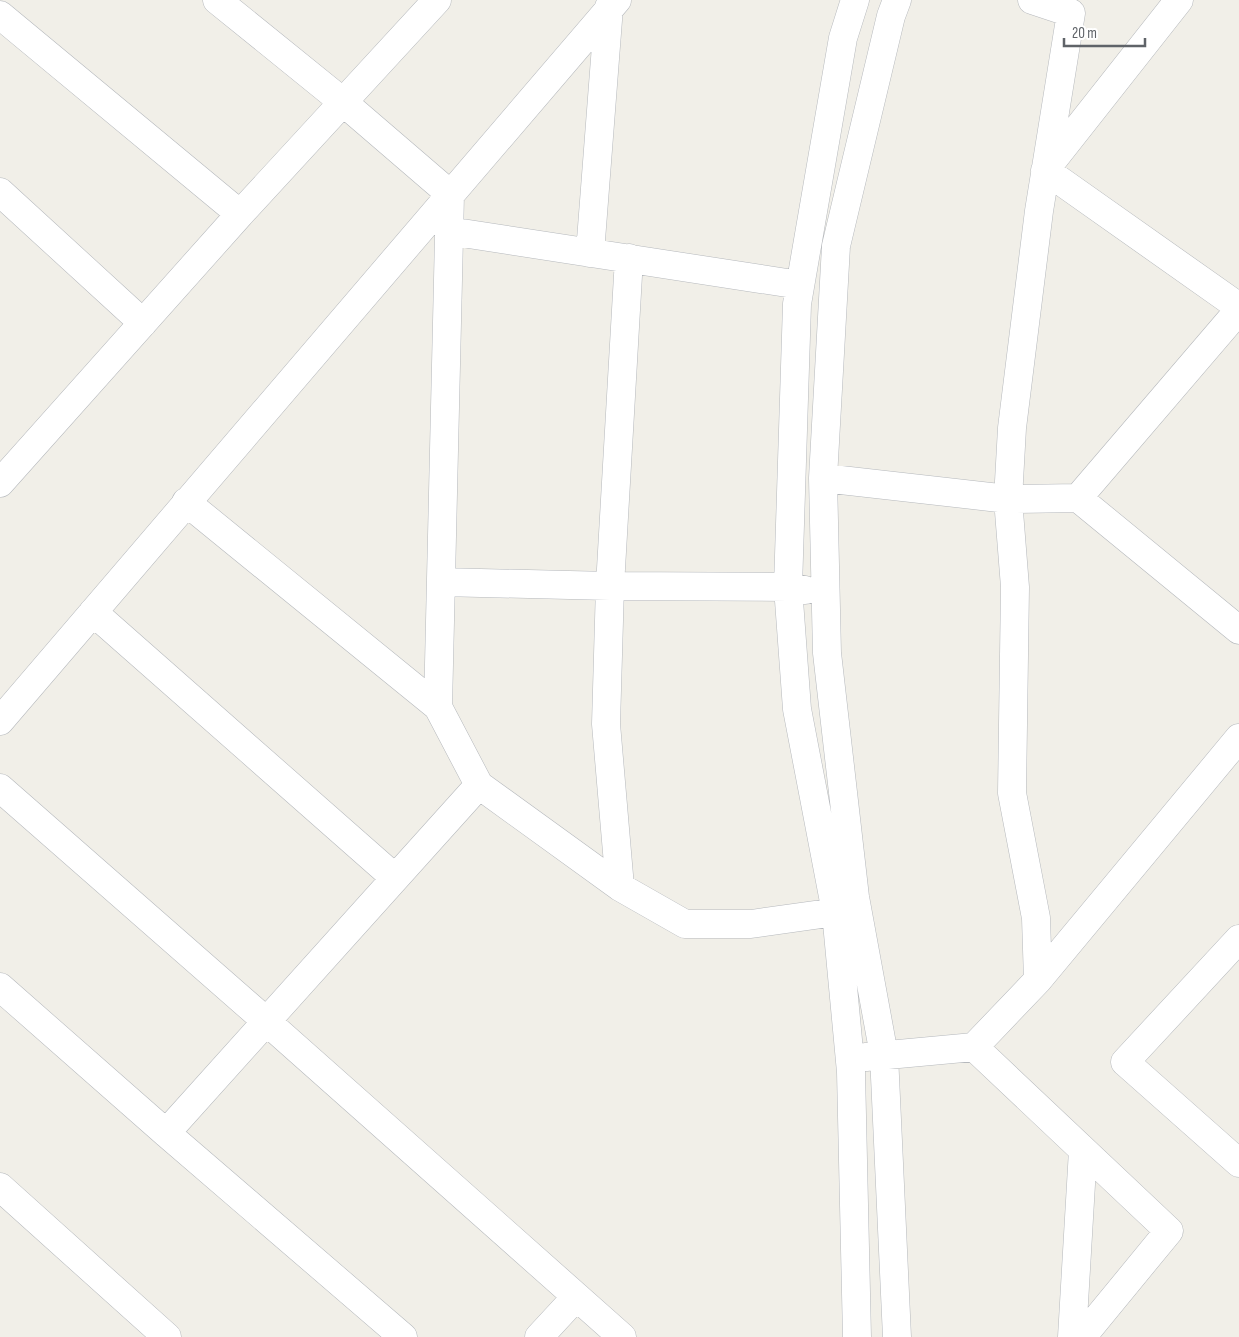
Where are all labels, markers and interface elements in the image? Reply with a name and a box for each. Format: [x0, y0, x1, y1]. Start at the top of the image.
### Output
scale bar [1064, 15, 1145, 47]
text: 20 m [1072, 24, 1097, 43]

